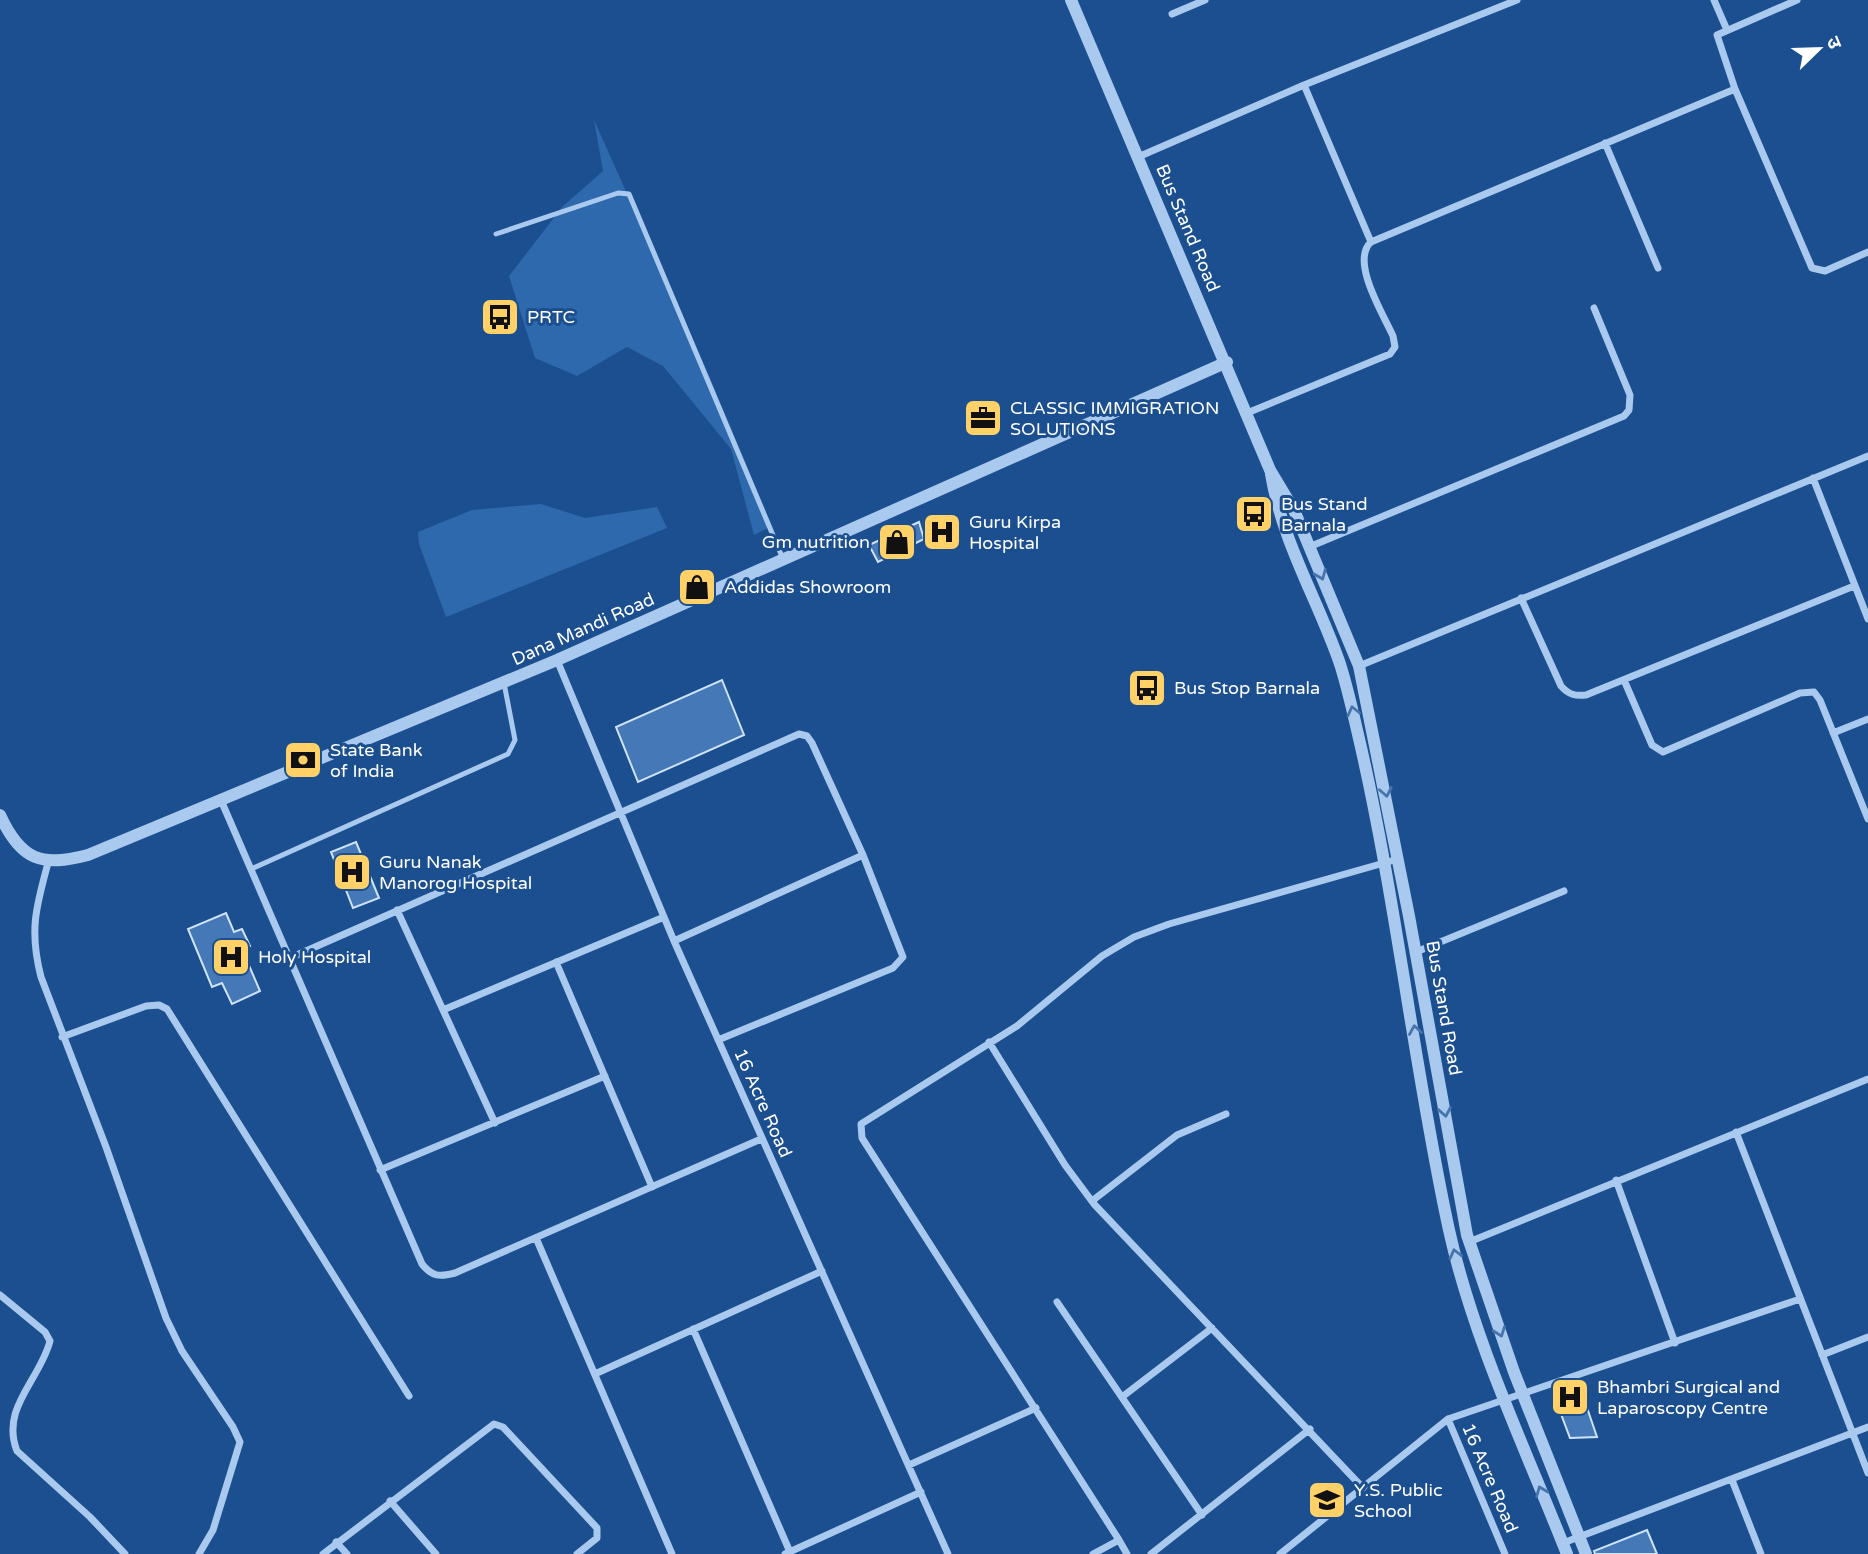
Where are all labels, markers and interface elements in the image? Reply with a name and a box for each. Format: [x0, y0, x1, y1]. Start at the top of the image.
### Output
north arrow [1784, 14, 1854, 84]
text: उ [1821, 33, 1846, 53]
street label: Bus Stand Road [1151, 161, 1225, 295]
bus stop icon: PRTC [479, 296, 521, 338]
place label: PRTC [527, 306, 575, 328]
office icon: CLASSIC IMMIGRATION SOLUTIONS [962, 397, 1004, 439]
place label: CLASSIC IMMIGRATION SOLUTIONS [1010, 397, 1219, 440]
bus stop icon: Bus Stand Barnala [1233, 493, 1275, 535]
place label: Bus Stand Barnala [1281, 493, 1368, 536]
hospital icon: Guru Kirpa Hospital [921, 511, 963, 553]
place label: Guru Kirpa Hospital [969, 511, 1061, 554]
shop icon: Gm nutrition [876, 521, 918, 563]
place label: Gm nutrition [762, 531, 870, 553]
shop icon: Addidas Showroom [676, 566, 718, 608]
one-way arrow [1313, 568, 1327, 580]
place label: Addidas Showroom [724, 576, 891, 598]
street label: Dana Mandi Road [508, 588, 658, 670]
bus stop icon: Bus Stop Barnala [1126, 667, 1168, 709]
place label: Bus Stop Barnala [1174, 677, 1320, 699]
one-way arrow [1347, 705, 1361, 717]
bank icon: State Bank of India [282, 739, 324, 781]
place label: State Bank of India [330, 739, 423, 782]
one-way arrow [1377, 786, 1392, 798]
hospital icon: Guru Nanak Manorog Hospital [331, 851, 373, 893]
place label: Guru Nanak Manorog Hospital [379, 851, 532, 894]
hospital icon: Holy Hospital [210, 936, 252, 978]
street label: Bus Stand Road [1421, 939, 1467, 1077]
place label: Holy Hospital [258, 946, 371, 968]
one-way arrow [1408, 1024, 1423, 1036]
street label: 16 Acre Road [729, 1045, 797, 1161]
one-way arrow [1437, 1106, 1452, 1118]
one-way arrow [1449, 1248, 1463, 1260]
one-way arrow [1492, 1326, 1506, 1338]
hospital icon: Bhambri Surgical and Laparoscopy Centre [1549, 1376, 1591, 1418]
place label: Bhambri Surgical and Laparoscopy Centre [1597, 1376, 1780, 1419]
street label: 16 Acre Road [1457, 1420, 1523, 1536]
school or university icon: Y.S. Public School [1306, 1479, 1348, 1521]
place label: Y.S. Public School [1354, 1479, 1443, 1522]
one-way arrow [1536, 1485, 1550, 1497]

